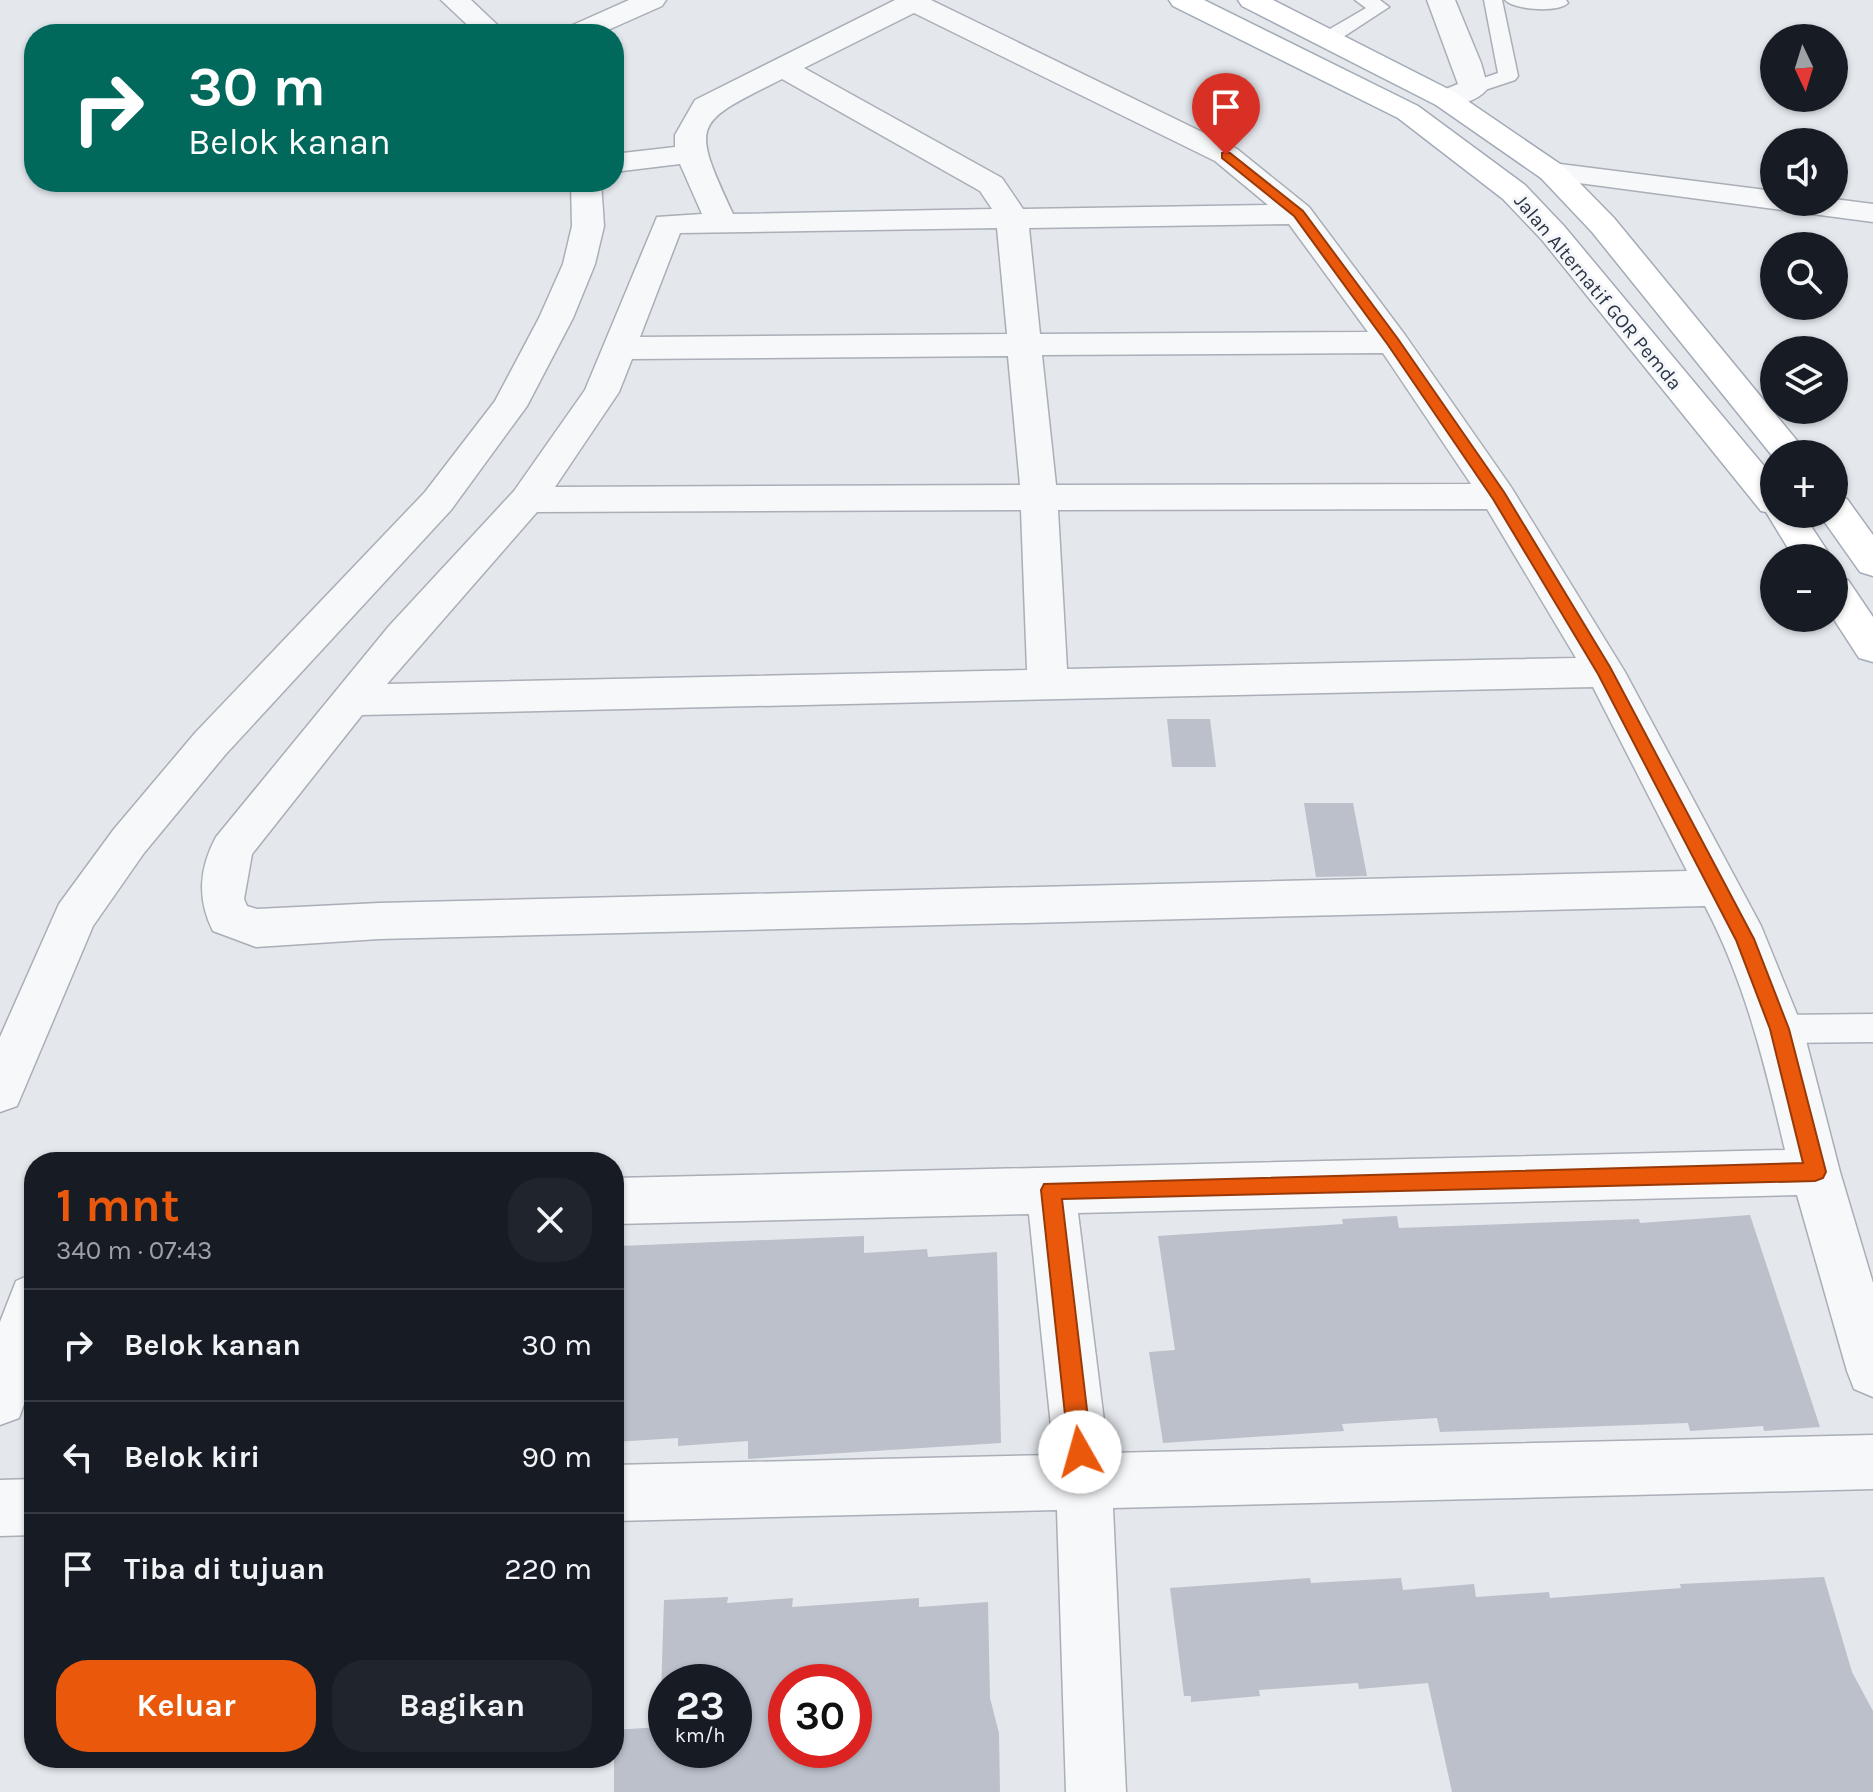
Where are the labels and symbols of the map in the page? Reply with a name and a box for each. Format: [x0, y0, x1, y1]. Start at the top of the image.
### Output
north arrow [1760, 24, 1848, 112]
pin [1192, 73, 1260, 155]
street label: Jalan Alternatif GOR Pemda [1509, 189, 1687, 395]
position arrow [1038, 1410, 1122, 1494]
speed limit sign: 30 [768, 1664, 872, 1768]

